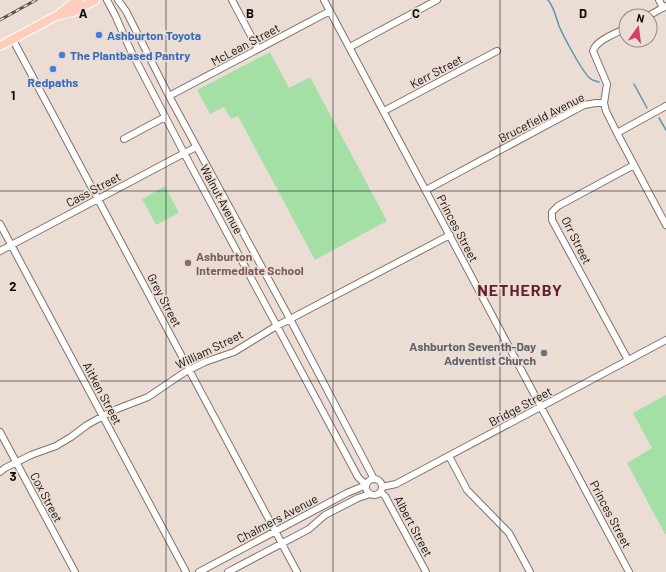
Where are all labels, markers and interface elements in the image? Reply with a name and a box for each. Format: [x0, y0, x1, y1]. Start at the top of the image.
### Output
text: A [79, 5, 88, 21]
text: B [246, 5, 254, 21]
text: C [412, 5, 420, 21]
text: D [579, 5, 587, 21]
north arrow [618, 8, 658, 48]
text: N [635, 11, 646, 25]
street label: McLean Street [208, 20, 282, 68]
place label: Ashburton Toyota [107, 28, 201, 42]
marker: Ashburton Toyota [94, 30, 104, 40]
place label: The Plantbased Pantry [70, 48, 190, 62]
marker: The Plantbased Pantry [57, 50, 67, 60]
street label: Kerr Street [407, 51, 465, 91]
marker: Redpaths [48, 64, 58, 74]
place label: Redpaths [28, 75, 78, 89]
text: 1 [11, 87, 15, 103]
street label: Brucefield Avenue [496, 89, 586, 145]
street label: Walnut Avenue [198, 162, 246, 236]
street label: Cass Street [63, 169, 123, 209]
street label: Princes Street [434, 192, 482, 264]
street label: Orr Street [559, 214, 595, 266]
place label: Ashburton Intermediate School [196, 249, 304, 277]
marker: Ashburton Intermediate School [183, 258, 193, 268]
street label: Grey Street [145, 271, 185, 329]
text: 2 [9, 278, 17, 294]
district label: NETHERBY [477, 280, 563, 299]
street label: William Street [173, 327, 245, 371]
place label: Ashburton Seventh-Day Adventist Church [409, 339, 536, 367]
marker: Ashburton Seventh-Day Adventist Church [539, 348, 549, 358]
street label: Aitken Street [81, 359, 125, 427]
street label: Bridge Street [486, 384, 554, 428]
text: 3 [9, 468, 17, 484]
street label: Cox Street [28, 470, 66, 524]
street label: Princes Street [587, 478, 635, 550]
street label: Chalmers Avenue [234, 491, 320, 545]
street label: Albert Street [392, 493, 436, 559]

